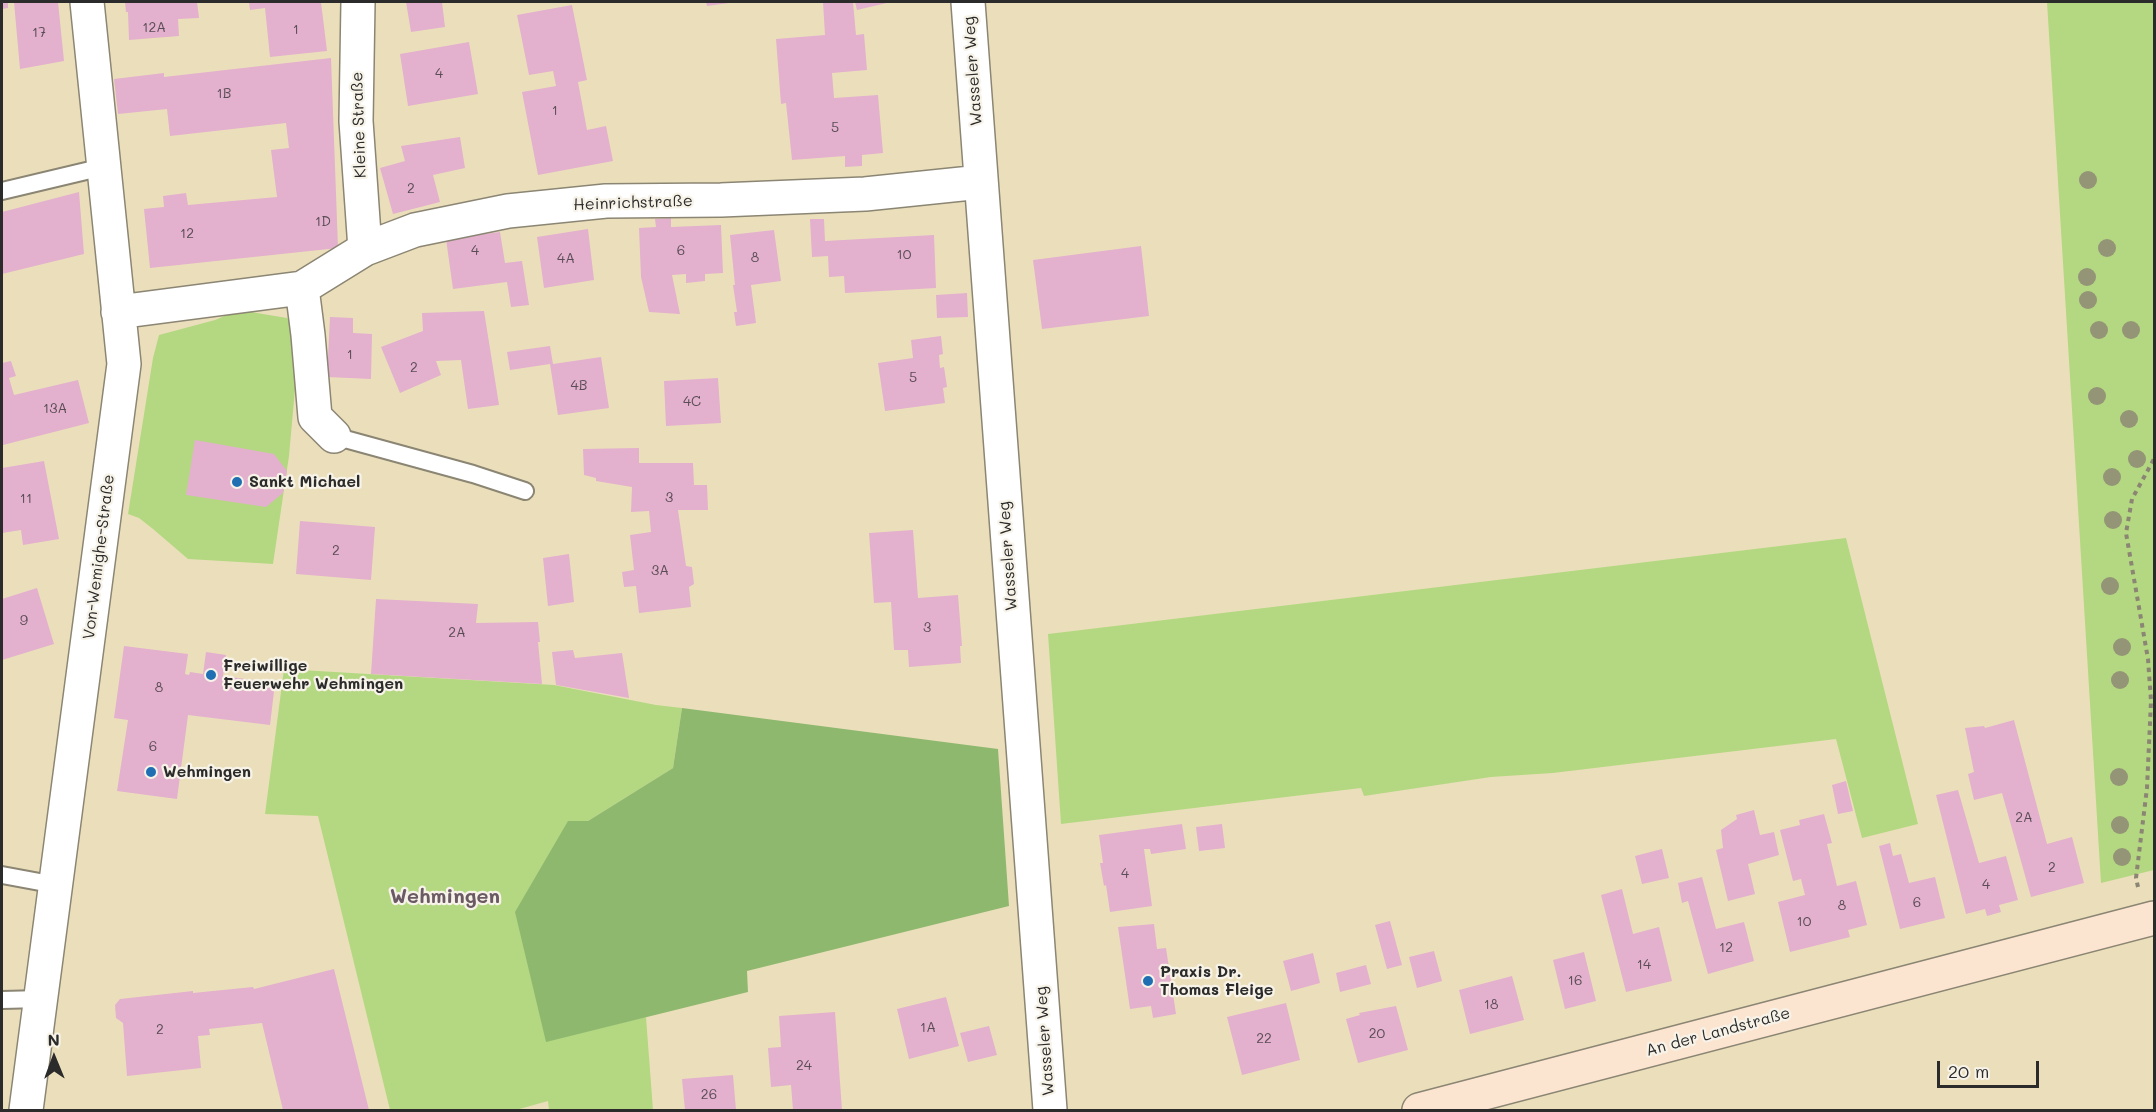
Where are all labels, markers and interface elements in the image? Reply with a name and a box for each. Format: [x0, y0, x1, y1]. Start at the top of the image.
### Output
street label: Wasseler Weg [960, 16, 986, 126]
house number: 12A [142, 20, 166, 36]
house number: 1 [293, 22, 299, 38]
house number: 17 [32, 25, 46, 41]
house number: 4 [435, 66, 443, 82]
street label: Kleine Straße [348, 71, 370, 179]
house number: 1B [217, 86, 231, 102]
house number: 1 [552, 103, 558, 119]
house number: 5 [831, 120, 839, 136]
house number: 2 [407, 181, 415, 197]
street label: Heinrichstraße [573, 191, 693, 215]
house number: 1D [315, 214, 331, 230]
house number: 12 [180, 226, 194, 242]
house number: 4 [471, 243, 479, 259]
house number: 6 [677, 243, 685, 259]
house number: 10 [897, 247, 911, 263]
house number: 8 [751, 250, 759, 266]
house number: 4A [557, 251, 575, 267]
house number: 1 [347, 347, 353, 363]
house number: 2 [410, 360, 418, 376]
house number: 5 [909, 370, 917, 386]
house number: 4B [571, 378, 587, 394]
house number: 4C [683, 394, 701, 410]
house number: 13A [43, 401, 67, 417]
place label: Sankt Michael [249, 472, 360, 492]
street label: Von-Wemighe-Straße [79, 473, 119, 641]
marker: Sankt Michael [230, 475, 244, 489]
house number: 3 [665, 490, 673, 506]
house number: 11 [20, 491, 32, 507]
street label: Wasseler Weg [995, 501, 1021, 611]
house number: 2 [332, 543, 340, 559]
house number: 3A [651, 563, 669, 579]
house number: 9 [20, 613, 28, 629]
house number: 3 [923, 620, 931, 636]
house number: 2A [448, 625, 466, 641]
place label: Freiwillige Feuerwehr Wehmingen [223, 656, 403, 694]
marker: Freiwillige Feuerwehr Wehmingen [204, 668, 218, 682]
house number: 8 [155, 680, 163, 696]
house number: 6 [149, 739, 157, 755]
place label: Wehmingen [163, 762, 251, 782]
marker: Wehmingen [144, 765, 158, 779]
house number: 2A [2015, 810, 2033, 826]
house number: 2 [2048, 860, 2056, 876]
house number: 4 [1121, 866, 1129, 882]
house number: 4 [1982, 877, 1990, 893]
district label: Wehmingen [390, 885, 500, 909]
house number: 6 [1913, 895, 1921, 911]
house number: 8 [1838, 898, 1846, 914]
house number: 10 [1797, 914, 1811, 930]
house number: 12 [1719, 940, 1733, 956]
house number: 14 [1637, 957, 1651, 973]
place label: Praxis Dr. Thomas Fleige [1160, 962, 1273, 1000]
house number: 16 [1568, 973, 1582, 989]
marker: Praxis Dr. Thomas Fleige [1141, 974, 1155, 988]
street label: Wasseler Weg [1032, 986, 1058, 1096]
house number: 18 [1484, 997, 1498, 1013]
street label: An der Landstraße [1644, 1004, 1792, 1060]
house number: 1A [920, 1020, 936, 1036]
house number: 2 [156, 1022, 164, 1038]
house number: 20 [1369, 1026, 1385, 1042]
north arrow [24, 1028, 84, 1088]
text: N [47, 1029, 60, 1050]
house number: 22 [1256, 1031, 1272, 1047]
scale bar [1940, 1049, 2042, 1087]
house number: 24 [796, 1058, 812, 1074]
text: 20 m [1948, 1059, 1989, 1083]
house number: 26 [701, 1087, 717, 1103]

